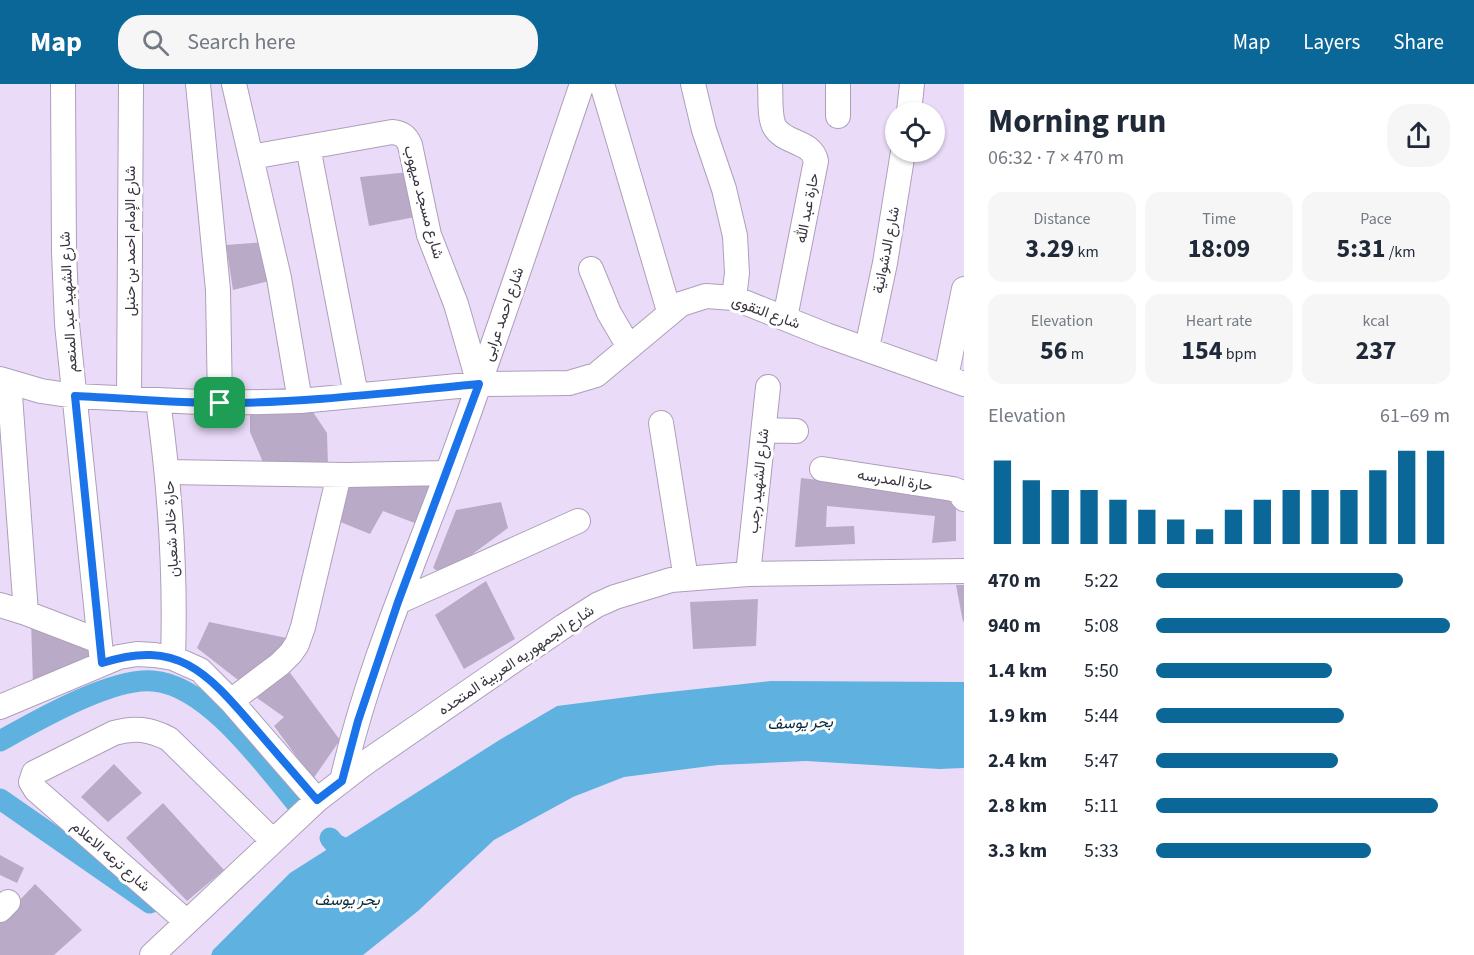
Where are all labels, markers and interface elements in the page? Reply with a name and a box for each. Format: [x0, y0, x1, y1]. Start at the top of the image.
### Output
search box [118, 15, 538, 69]
text: Map [30, 22, 82, 62]
icon: search [139, 26, 172, 59]
text: Search here [187, 26, 296, 58]
text: Map [1233, 27, 1270, 57]
text: Layers [1303, 27, 1360, 57]
text: Share [1393, 27, 1444, 57]
text: Morning run [988, 98, 1166, 145]
map controls [885, 102, 945, 162]
button: locate [885, 102, 945, 162]
button: share [1387, 104, 1450, 167]
street label: شارع مسجد ميهوب [398, 143, 449, 261]
text: 06:32 · 7 × 470 m [988, 144, 1124, 172]
street label: شارع الإمام احمد بن حنبل [120, 165, 141, 316]
street label: حارة عبد الله [790, 171, 825, 245]
street label: شارع الدشوانية [868, 205, 905, 296]
text: Distance [1034, 208, 1090, 230]
text: Time [1202, 208, 1236, 230]
text: Pace [1360, 208, 1392, 230]
text: 3.29 [1025, 230, 1074, 267]
text: 18:09 [1188, 230, 1250, 267]
text: 5:31 [1337, 230, 1386, 267]
street label: شارع الشهيد عبد المنعم [54, 231, 83, 373]
text: km [1074, 241, 1099, 263]
text: /km [1386, 241, 1415, 263]
street label: شارع احمد عرابى [478, 264, 529, 364]
street label: شارع التقوى [729, 290, 803, 335]
text: Elevation [1031, 310, 1093, 332]
text: Heart rate [1186, 310, 1252, 332]
text: kcal [1363, 310, 1389, 332]
text: 56 [1040, 332, 1068, 369]
text: 154 [1181, 332, 1222, 369]
text: 237 [1355, 332, 1397, 369]
text: m [1068, 343, 1084, 365]
text: bpm [1222, 343, 1257, 365]
pin [194, 377, 245, 428]
icon: arrive [203, 386, 236, 419]
text: Elevation [988, 402, 1066, 430]
text: 61–69 m [1380, 402, 1450, 430]
street label: شارع الشهيد رجب [743, 427, 774, 535]
street label: حارة المدرسه [856, 464, 934, 497]
street label: حارة خالد شعبان [158, 480, 185, 578]
text: 470 m [988, 567, 1041, 595]
text: 5:22 [1084, 567, 1119, 595]
street label: شارع الجمهوريه العربية المتحده [434, 600, 599, 721]
text: 940 m [988, 612, 1041, 640]
text: 5:08 [1084, 612, 1119, 640]
text: 1.4 km [988, 657, 1047, 685]
text: 5:50 [1084, 657, 1119, 685]
text: 1.9 km [988, 702, 1047, 730]
text: 5:44 [1084, 702, 1119, 730]
water label: بحر يوسف [767, 711, 834, 735]
text: 2.4 km [988, 747, 1047, 775]
text: 5:47 [1084, 747, 1119, 775]
text: 2.8 km [988, 792, 1047, 820]
text: 5:11 [1084, 792, 1119, 820]
street label: شارع ترعه الاعلام [67, 816, 155, 897]
text: 3.3 km [988, 837, 1047, 865]
text: 5:33 [1084, 837, 1119, 865]
water label: بحر يوسف [314, 889, 381, 911]

